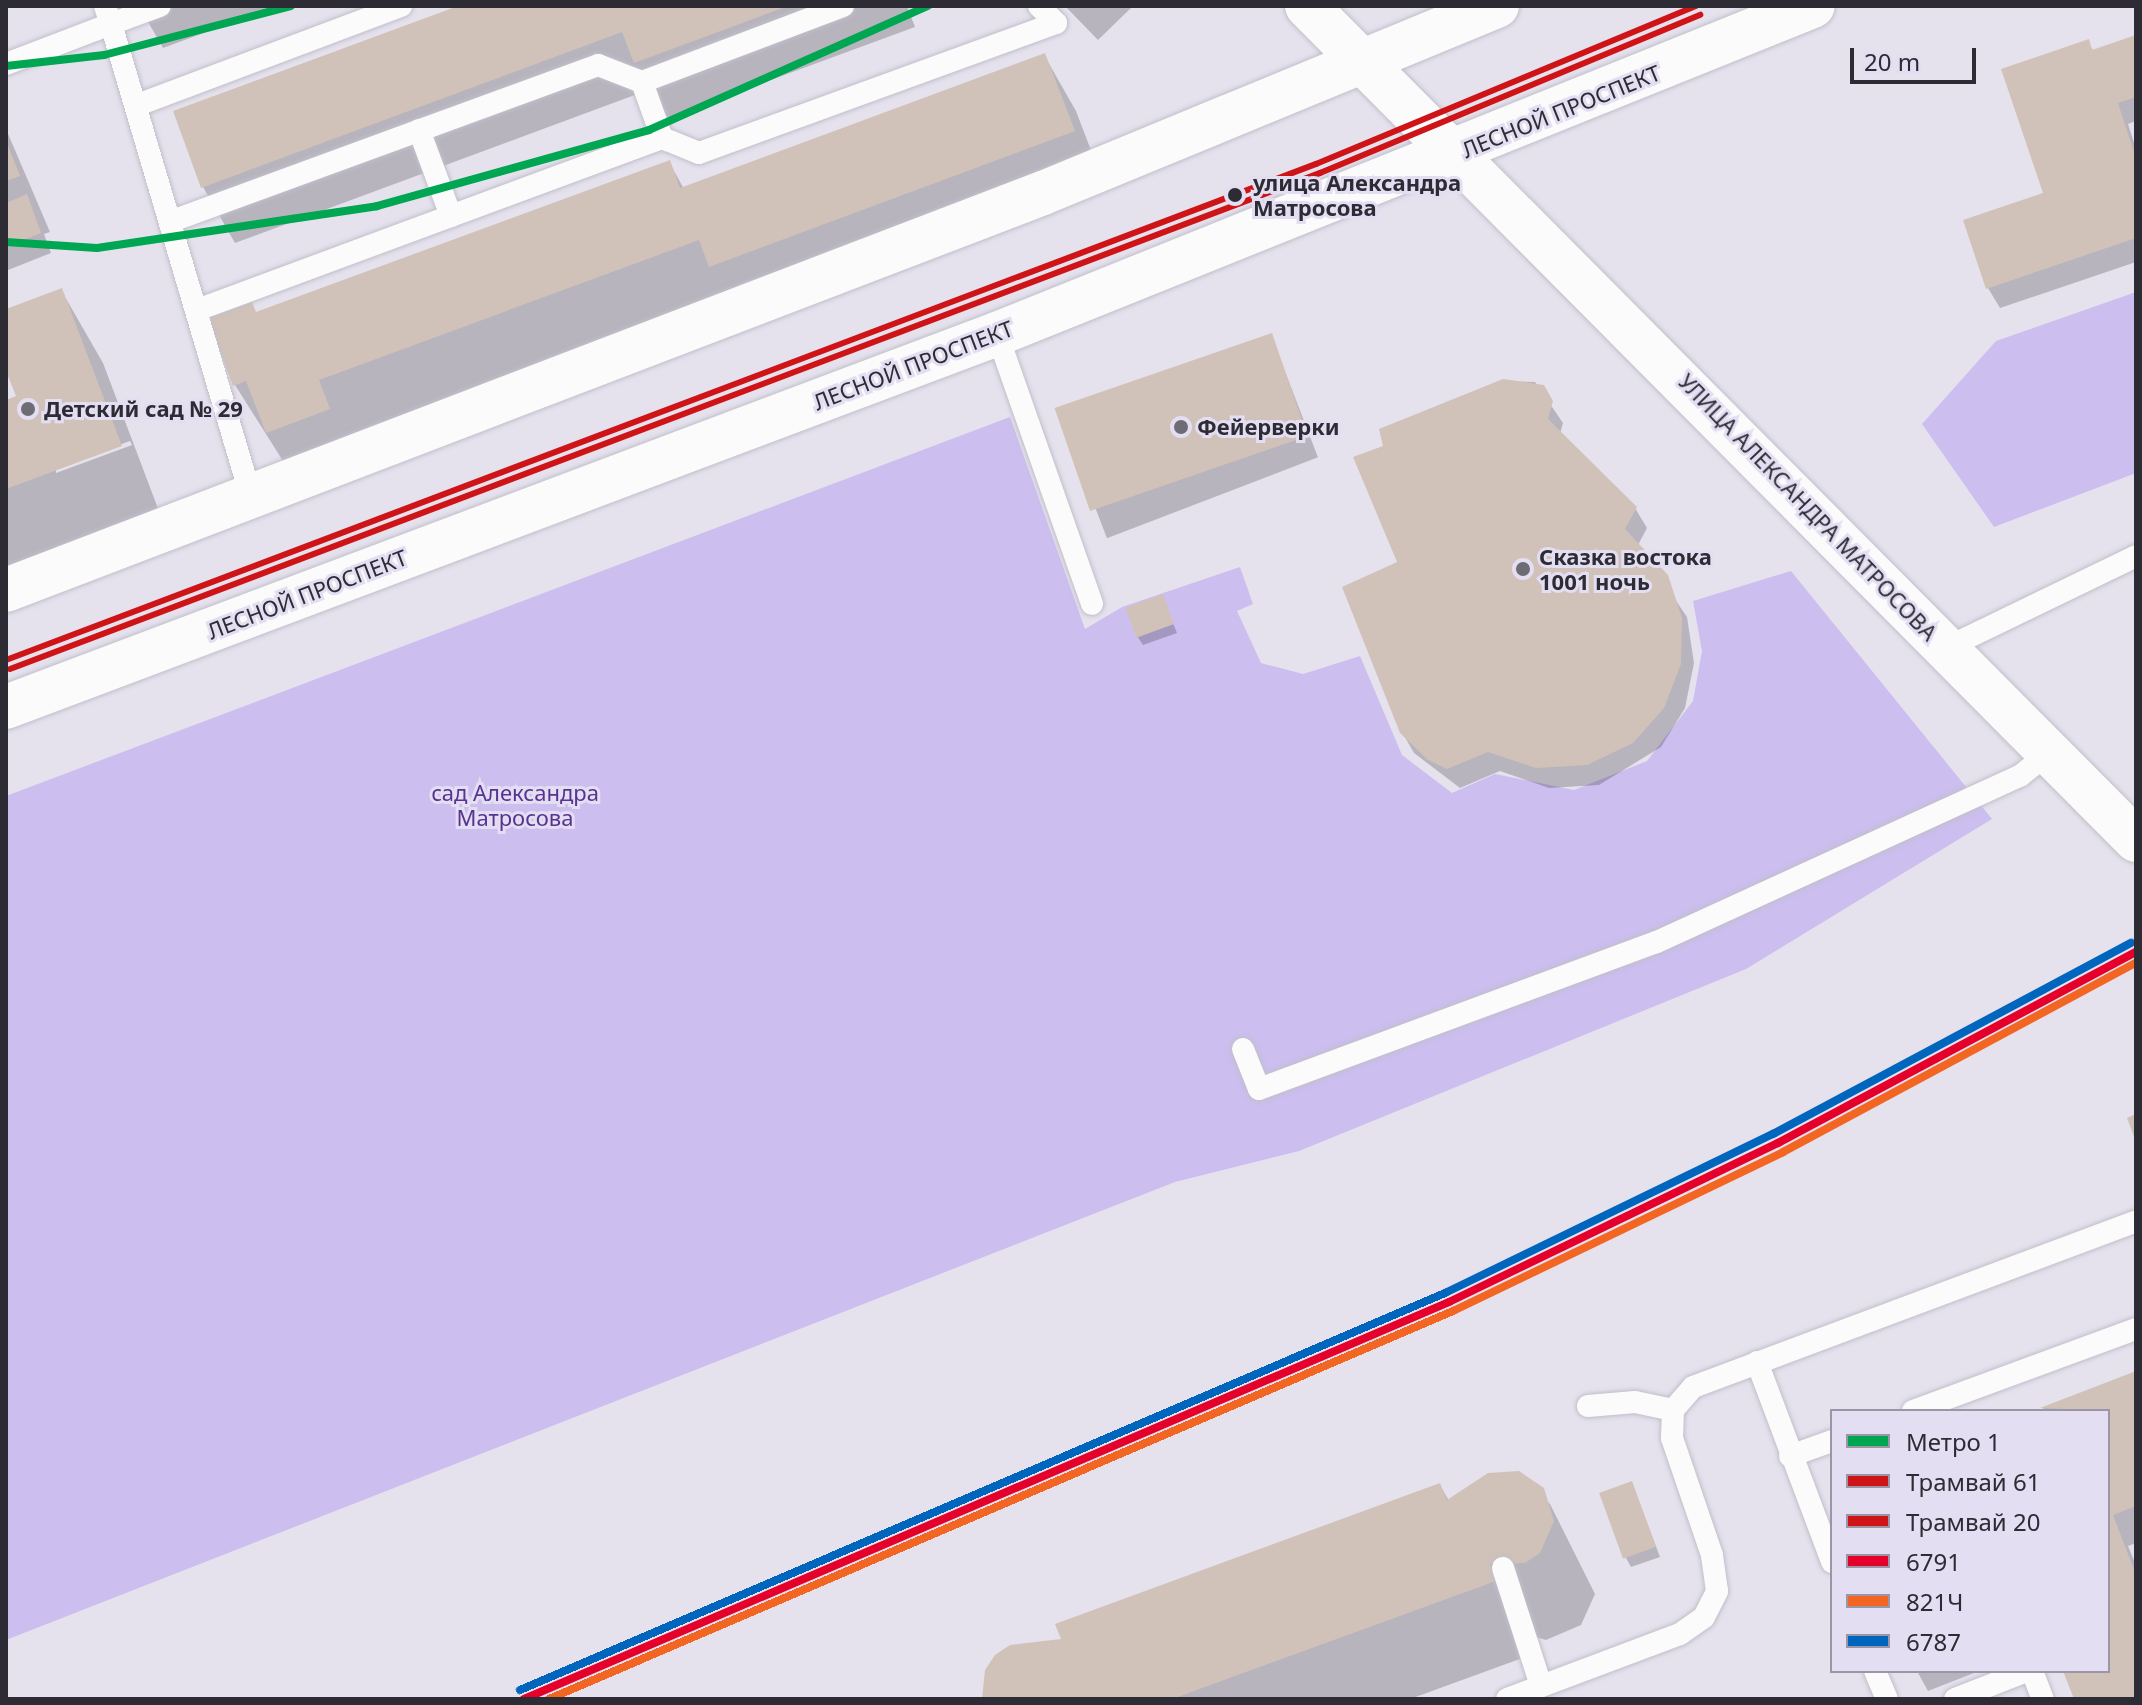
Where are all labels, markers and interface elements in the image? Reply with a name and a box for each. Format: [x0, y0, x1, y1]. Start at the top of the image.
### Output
scale bar [1854, 32, 1980, 82]
text: 20 m [1864, 45, 1920, 78]
street label: ЛЕСНОЙ ПРОСПЕКТ [1458, 59, 1664, 163]
place label: улица Александра Матросова [1253, 169, 1461, 220]
marker: улица Александра Матросова [1224, 184, 1246, 206]
street label: ЛЕСНОЙ ПРОСПЕКТ [809, 315, 1017, 415]
street label: УЛИЦА АЛЕКСАНДРА МАТРОСОВА [1673, 368, 1943, 646]
place label: Детский сад № 29 [44, 396, 243, 422]
marker: Детский сад № 29 [19, 400, 37, 418]
place label: Фейерверки [1197, 414, 1340, 440]
marker: Фейерверки [1172, 418, 1190, 436]
place label: Сказка востока 1001 ночь [1539, 543, 1712, 594]
street label: ЛЕСНОЙ ПРОСПЕКТ [203, 544, 411, 644]
marker: Сказка востока 1001 ночь [1514, 560, 1532, 578]
park label: cад Александра Матросова [431, 779, 599, 830]
legend [1830, 1409, 2110, 1673]
text: Метро 1 [1906, 1425, 2001, 1458]
text: Трамвай 61 [1906, 1465, 2040, 1498]
text: Трамвай 20 [1906, 1505, 2040, 1538]
text: 6791 [1906, 1545, 1961, 1578]
text: 821Ч [1906, 1585, 1963, 1618]
text: 6787 [1906, 1625, 1961, 1658]

